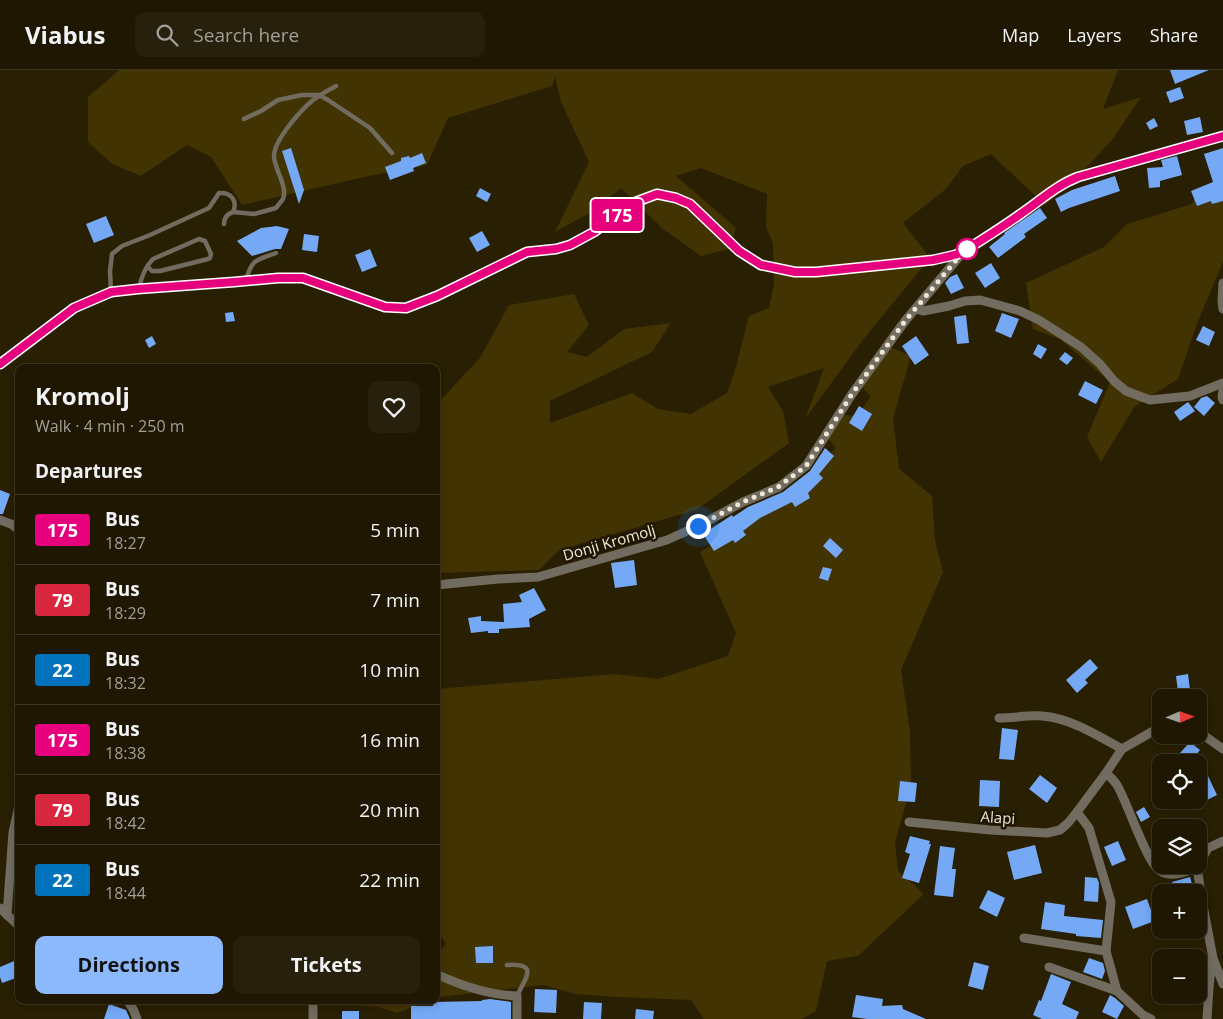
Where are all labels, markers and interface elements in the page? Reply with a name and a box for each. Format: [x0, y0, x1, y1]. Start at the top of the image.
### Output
search box [135, 12, 485, 57]
text: Viabus [25, 18, 105, 51]
icon: search [153, 21, 181, 49]
text: Search here [193, 22, 299, 48]
text: Map [1002, 23, 1039, 47]
text: Layers [1067, 23, 1122, 47]
text: Share [1150, 23, 1198, 47]
line badge: 175 [588, 199, 646, 231]
text: 175 [602, 203, 632, 227]
unlabelled marker [956, 238, 978, 260]
text: Kromolj [35, 379, 130, 412]
button: heart [368, 381, 420, 433]
text: Walk · 4 min · 250 m [35, 415, 185, 437]
text: Departures [35, 458, 142, 484]
text: Bus [105, 506, 140, 532]
your location [686, 514, 711, 539]
text: 5 min [370, 517, 420, 543]
text: 175 [47, 518, 78, 542]
street label: Donji Kromolj [560, 519, 658, 565]
text: 18:27 [105, 532, 146, 554]
text: Bus [105, 576, 140, 602]
text: 7 min [370, 587, 420, 613]
text: 79 [52, 588, 73, 612]
text: 18:29 [105, 602, 146, 624]
text: Bus [105, 646, 140, 672]
text: 10 min [359, 657, 420, 683]
text: 22 [52, 658, 73, 682]
text: 18:32 [105, 672, 146, 694]
north arrow [1152, 689, 1208, 744]
map controls [1152, 689, 1207, 1004]
text: Bus [105, 716, 140, 742]
text: 16 min [359, 727, 420, 753]
text: 175 [47, 728, 78, 752]
text: 18:38 [105, 742, 146, 764]
button: locate [1152, 754, 1207, 809]
text: Bus [105, 786, 140, 812]
text: 20 min [359, 797, 420, 823]
text: 79 [52, 798, 73, 822]
street label: Alapi [980, 806, 1016, 828]
text: 18:42 [105, 812, 146, 834]
button: layers [1152, 819, 1207, 874]
text: Bus [105, 856, 140, 882]
text: 22 min [359, 867, 420, 893]
text: 22 [52, 868, 73, 892]
text: 18:44 [105, 882, 146, 904]
button: + [1152, 884, 1207, 939]
button: Directions [35, 936, 223, 994]
button: Tickets [233, 936, 420, 994]
button: − [1152, 949, 1207, 1004]

